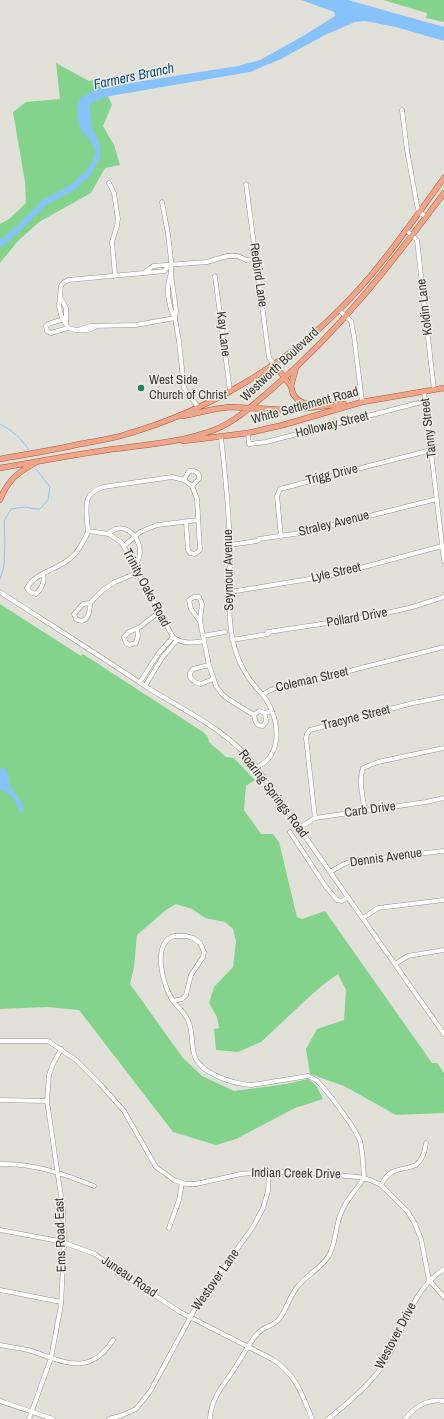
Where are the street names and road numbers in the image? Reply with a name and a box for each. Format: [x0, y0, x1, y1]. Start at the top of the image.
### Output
street label: Redbird Lane [246, 242, 270, 308]
street label: Koldin Lane [414, 278, 436, 336]
street label: Kay Lane [213, 311, 233, 357]
street label: Westworth Boulevard [238, 325, 322, 405]
street label: White Settlement Road [250, 384, 360, 428]
street label: Tanny Street [418, 397, 440, 459]
street label: Holloway Street [294, 408, 370, 442]
street label: Trigg Drive [304, 461, 360, 489]
street label: Straley Avenue [297, 508, 371, 540]
street label: Seymour Avenue [220, 529, 238, 611]
street label: Trinity Oaks Road [119, 546, 173, 630]
street label: Lyle Street [310, 560, 362, 586]
street label: Pollard Drive [325, 605, 389, 631]
street label: Coleman Street [274, 664, 350, 696]
street label: Tracyne Street [320, 702, 392, 734]
street label: Roaring Springs Road [235, 747, 311, 841]
street label: Carb Drive [343, 799, 397, 821]
street label: Dennis Avenue [349, 845, 423, 871]
street label: Indian Creek Drive [251, 1165, 341, 1183]
street label: Ems Road East [52, 1198, 70, 1272]
street label: Westover Lane [189, 1246, 243, 1314]
street label: Juneau Road [98, 1253, 160, 1301]
street label: Westover Drive [372, 1300, 420, 1372]

